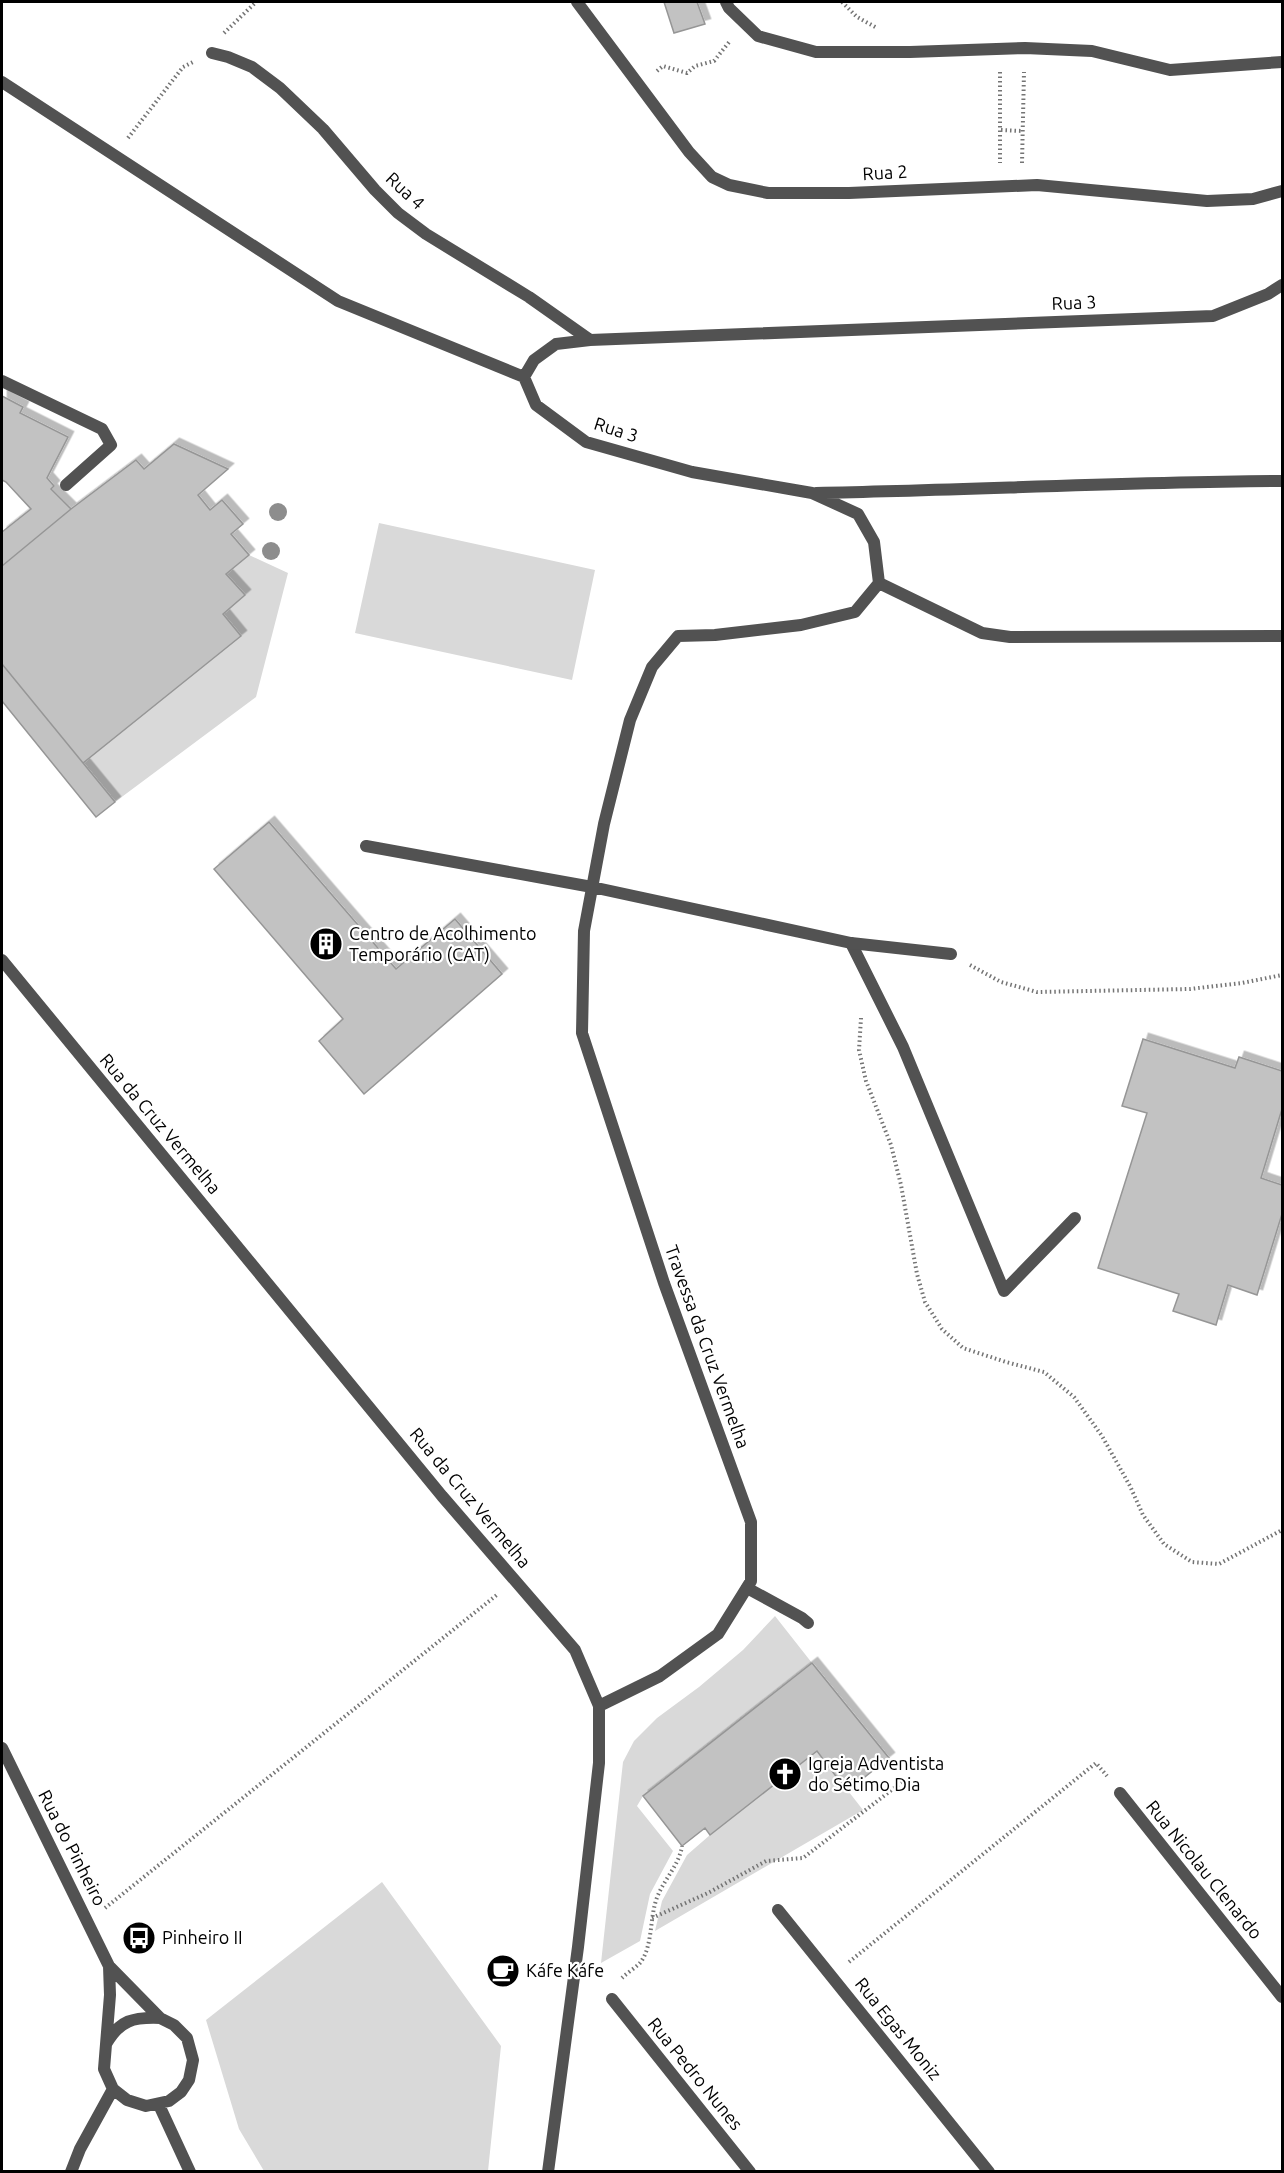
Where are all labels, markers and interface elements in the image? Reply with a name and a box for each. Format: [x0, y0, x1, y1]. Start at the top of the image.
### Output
street label: Rua 2 [862, 161, 908, 183]
street label: Rua 4 [382, 168, 429, 213]
street label: Rua 3 [1051, 291, 1097, 313]
street label: Rua 3 [592, 413, 641, 446]
place label: Centro de Acolhimento Temporário (CAT) [349, 923, 537, 965]
building icon: Centro de Acolhimento Temporário (CAT) [308, 926, 344, 962]
street label: Rua da Cruz Vermelha [96, 1049, 225, 1197]
street label: Travessa da Cruz Vermelha [662, 1242, 754, 1451]
street label: Rua da Cruz Vermelha [406, 1423, 535, 1571]
place label: Igreja Adventista do Sétimo Dia [808, 1753, 944, 1794]
church icon: Igreja Adventista do Sétimo Dia [767, 1756, 803, 1792]
street label: Rua do Pinheiro [35, 1786, 111, 1909]
street label: Rua Nicolau Clenardo [1143, 1796, 1267, 1943]
bus stop icon: Pinheiro II [121, 1920, 157, 1956]
place label: Pinheiro II [162, 1927, 243, 1947]
cafe icon: Káfe Káfe [485, 1953, 521, 1989]
place label: Káfe Káfe [526, 1960, 604, 1980]
street label: Rua Egas Moniz [852, 1973, 946, 2083]
street label: Rua Pedro Nunes [644, 2013, 747, 2134]

